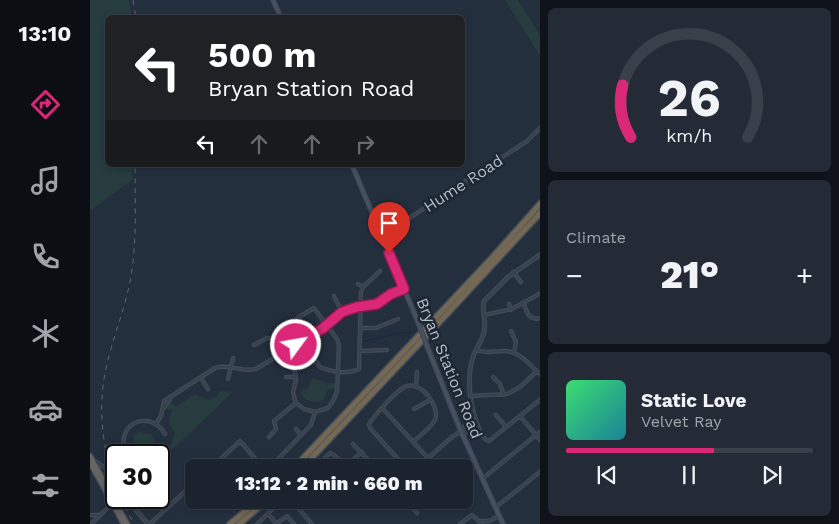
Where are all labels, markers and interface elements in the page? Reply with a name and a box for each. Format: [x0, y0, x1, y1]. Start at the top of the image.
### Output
text: 13:10 [19, 21, 71, 46]
text: 500 m [208, 34, 316, 76]
icon: left [125, 35, 190, 100]
text: 26 [658, 68, 721, 129]
text: Bryan Station Road [208, 76, 414, 101]
icon: directions [28, 87, 63, 122]
text: km/h [666, 125, 713, 146]
icon: left [192, 130, 220, 158]
icon: ahead [245, 130, 273, 158]
icon: ahead [298, 130, 326, 158]
icon: right [351, 130, 379, 158]
street label: Hume Road [420, 151, 506, 216]
icon: music [28, 163, 63, 198]
pin [368, 202, 410, 253]
icon: arrive [375, 209, 403, 237]
text: Climate [566, 228, 626, 247]
icon: phone [28, 239, 63, 274]
text: 21° [660, 253, 719, 297]
text: − [566, 259, 583, 292]
text: + [796, 259, 813, 292]
street label: Bryan Station Road [413, 295, 486, 441]
icon: climate [28, 316, 63, 351]
position arrow [269, 318, 321, 370]
text: Static Love [641, 389, 746, 412]
icon: car [28, 392, 63, 427]
text: Velvet Ray [641, 412, 721, 431]
speed limit sign: 30 [105, 444, 170, 509]
icon: previous [593, 461, 621, 489]
icon: pause [675, 461, 703, 489]
icon: next [758, 461, 786, 489]
icon: filters [28, 468, 63, 503]
text: 13:12 · 2 min · 660 m [235, 472, 423, 495]

